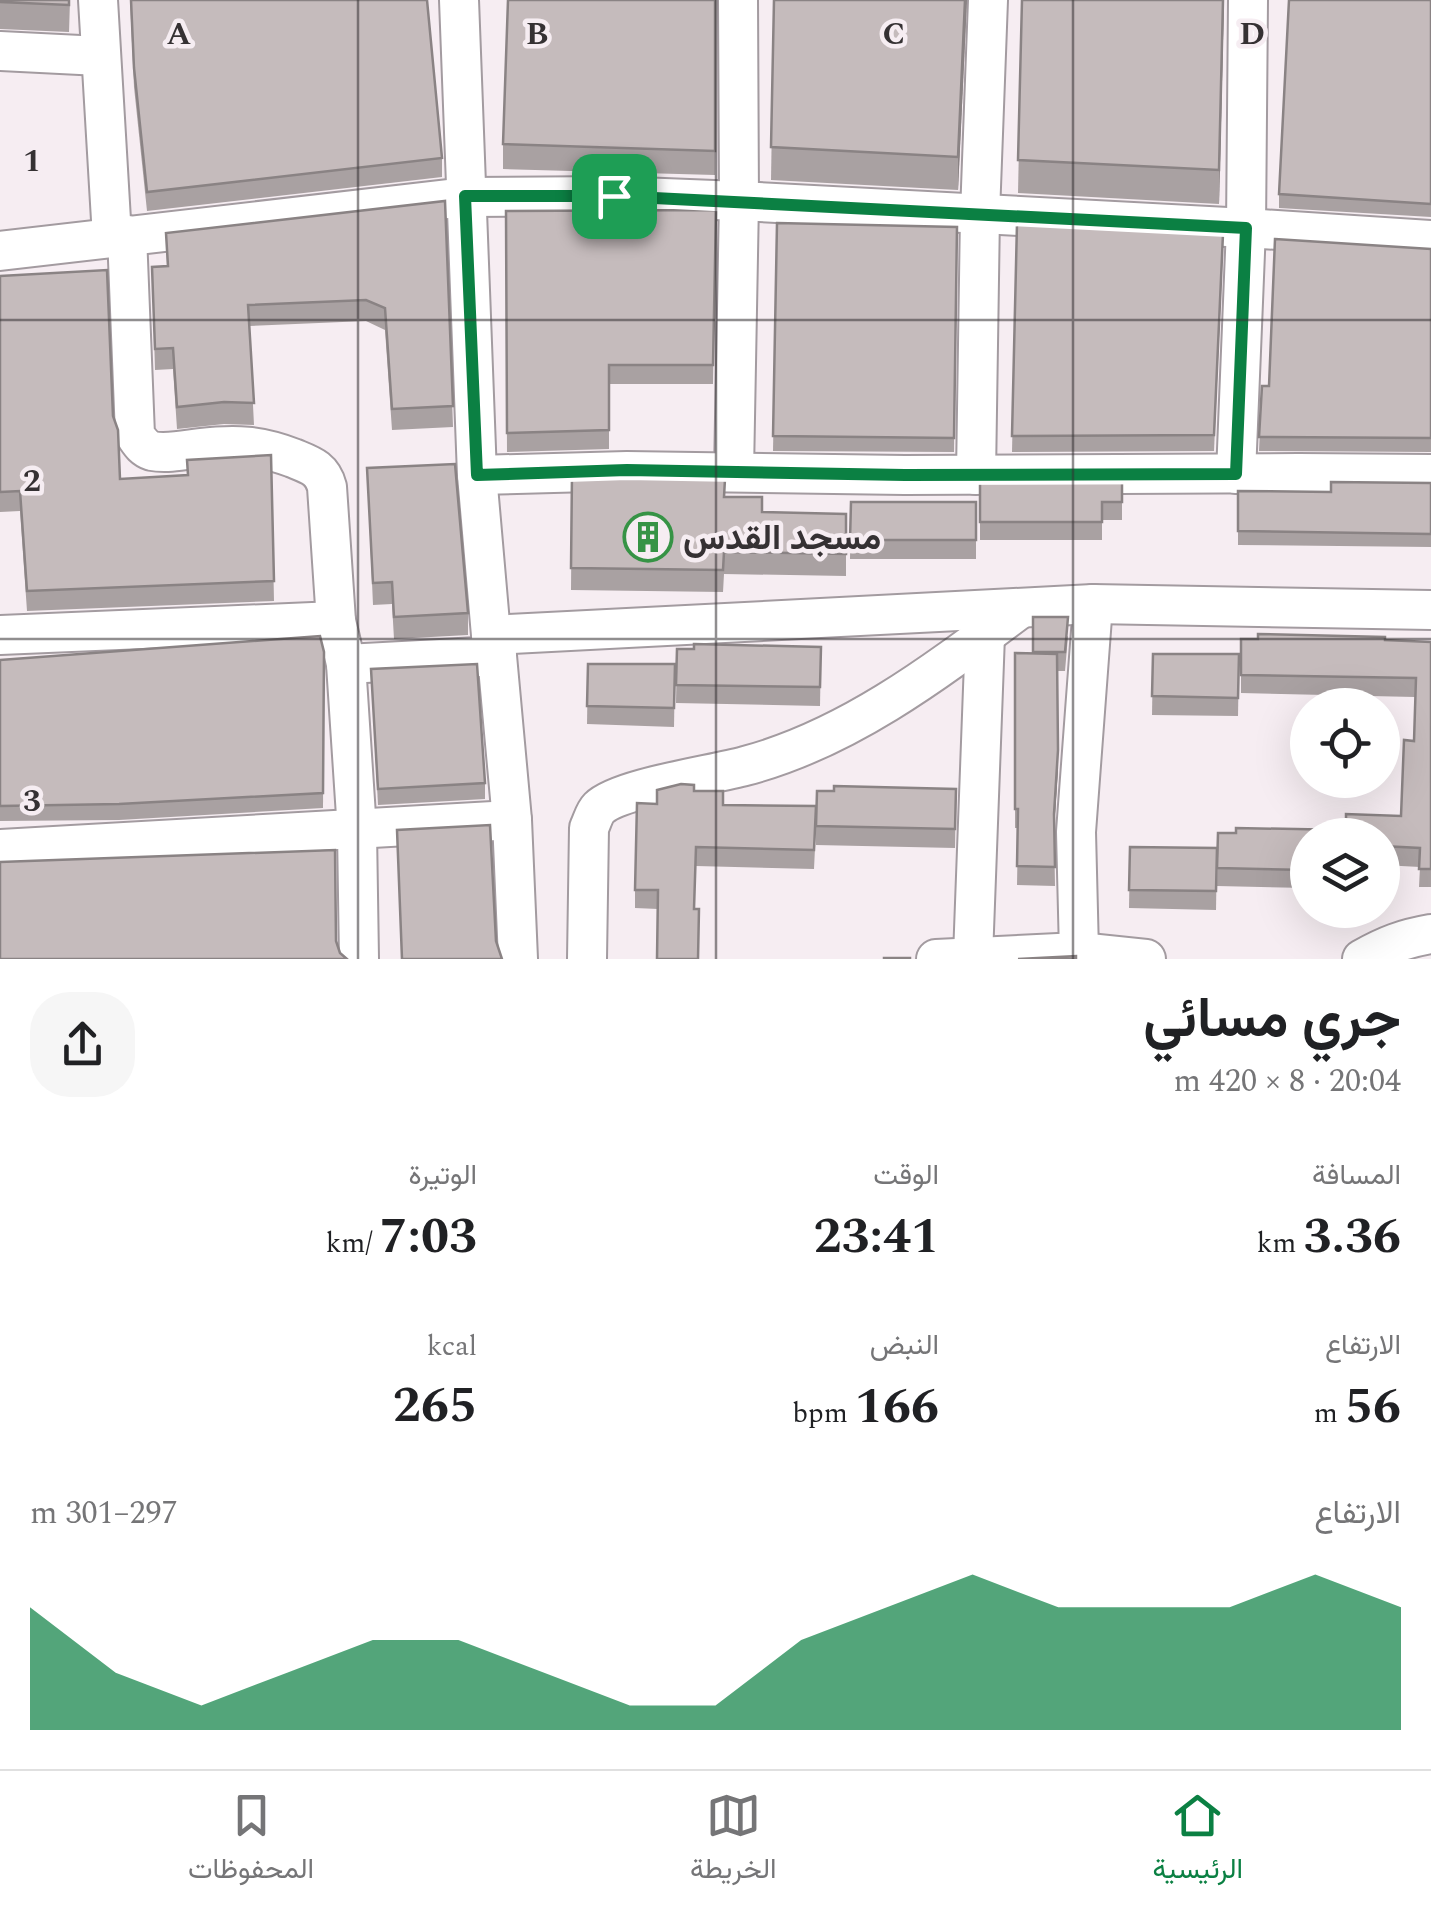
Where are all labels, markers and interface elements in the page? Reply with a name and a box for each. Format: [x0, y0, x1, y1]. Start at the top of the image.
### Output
text: A [167, 10, 192, 59]
text: B [526, 10, 548, 59]
text: C [883, 10, 905, 59]
text: D [1239, 10, 1265, 59]
text: 1 [23, 137, 41, 186]
pin [572, 154, 657, 239]
icon: arrive [587, 169, 642, 224]
text: 2 [23, 457, 41, 506]
building icon: مسجد القدس [622, 511, 674, 563]
place label: مسجد القدس [683, 512, 881, 565]
map controls [1290, 688, 1400, 928]
button: locate [1290, 688, 1400, 798]
text: 3 [23, 777, 41, 826]
button: layers [1290, 818, 1400, 928]
text: جري مسائي [1143, 978, 1401, 1061]
button: share [30, 992, 135, 1097]
text: 20:04 · 8 × 420 m [1173, 1057, 1401, 1106]
text: الوتيرة [409, 1154, 477, 1197]
text: الوقت [873, 1154, 939, 1197]
text: المسافة [1312, 1154, 1401, 1197]
text: 7:03 [379, 1199, 477, 1275]
text: 23:41 [813, 1199, 939, 1275]
text: 3.36 [1303, 1199, 1401, 1275]
text: /km [326, 1222, 379, 1265]
text: km [1257, 1222, 1303, 1265]
text: النبض [870, 1324, 939, 1367]
text: الارتفاع [1325, 1324, 1401, 1367]
text: kcal [427, 1325, 477, 1368]
text: 265 [393, 1368, 477, 1444]
text: 166 [855, 1369, 939, 1445]
text: 56 [1345, 1369, 1401, 1445]
text: bpm [792, 1392, 855, 1435]
text: m [1314, 1392, 1345, 1435]
text: 297–301 m [30, 1489, 178, 1538]
text: الارتفاع [1314, 1489, 1401, 1538]
tab: المحفوظات [188, 1788, 314, 1893]
tab: الخريطة [690, 1788, 777, 1893]
tab: الرئيسية [1153, 1788, 1243, 1893]

